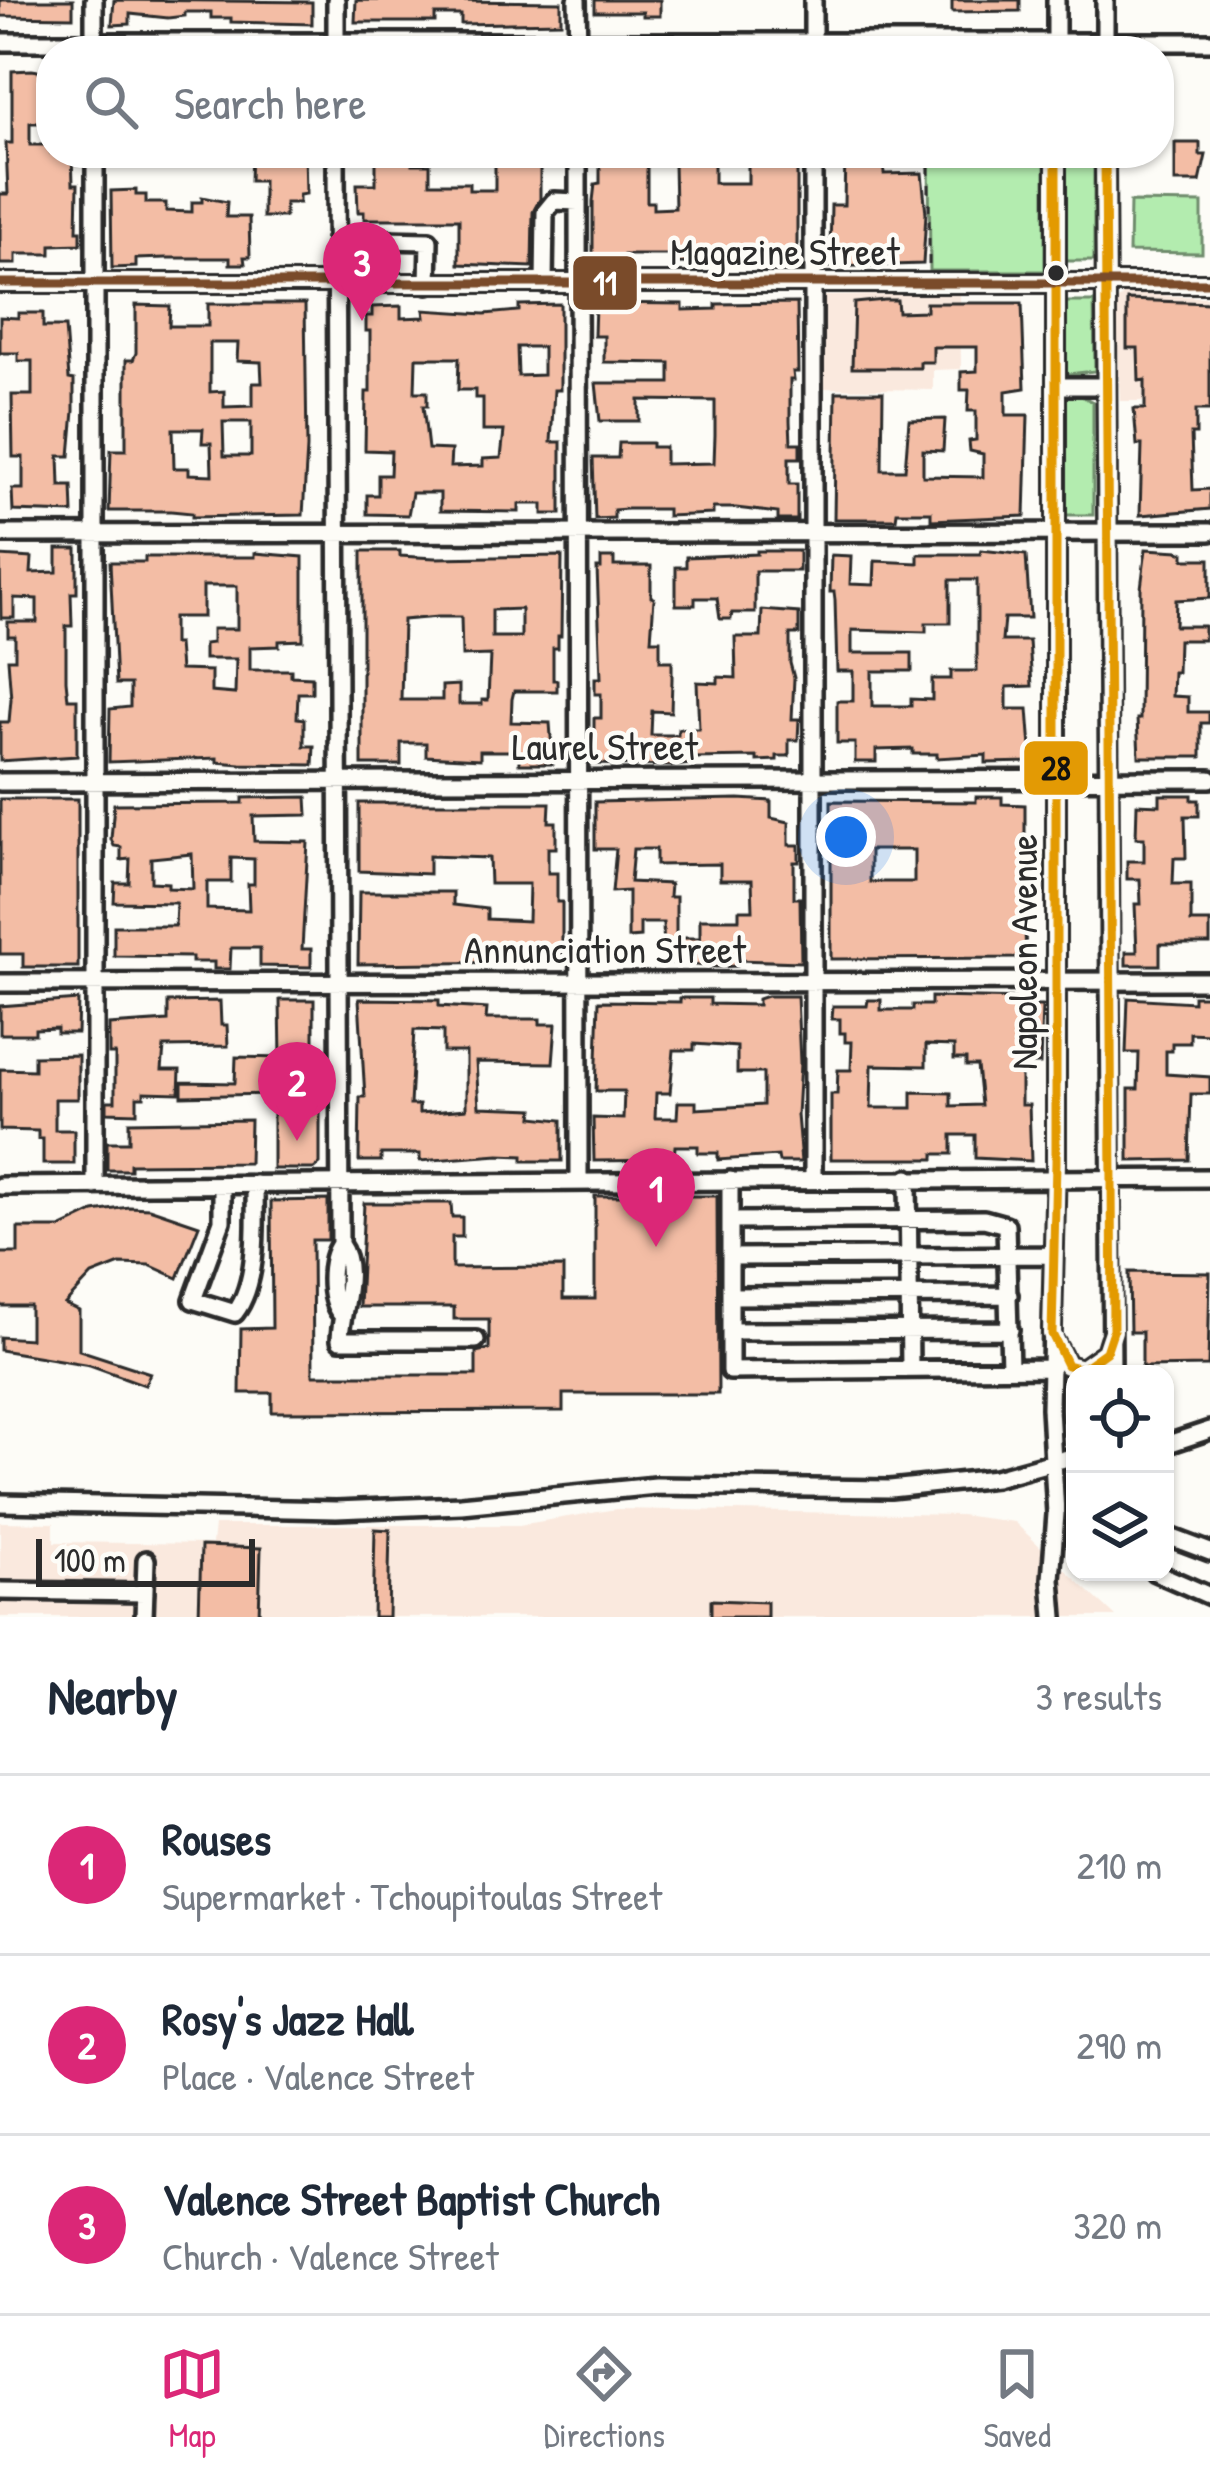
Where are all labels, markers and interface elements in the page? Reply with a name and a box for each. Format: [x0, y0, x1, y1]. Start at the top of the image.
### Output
search box [36, 36, 1174, 168]
icon: search [78, 69, 144, 135]
text: Search here [174, 72, 366, 133]
pin: 3 [323, 222, 401, 321]
street label: Magazine Street [670, 224, 900, 277]
line badge: 11 [571, 254, 639, 312]
text: 11 [593, 261, 617, 305]
unlabelled marker [1045, 262, 1067, 284]
street label: Laurel Street [512, 719, 699, 772]
line badge: 28 [1022, 739, 1090, 797]
text: 28 [1041, 746, 1071, 790]
your location [816, 807, 876, 867]
street label: Napoleon Avenue [996, 834, 1049, 1070]
street label: Annunciation Street [464, 922, 747, 975]
pin: 2 [258, 1042, 336, 1141]
pin: 1 [617, 1148, 695, 1247]
map controls [1066, 1365, 1174, 1581]
button: locate [1066, 1365, 1174, 1473]
button: layers [1066, 1473, 1174, 1581]
scale bar [36, 1533, 255, 1586]
text: 100 m [54, 1538, 126, 1582]
text: Nearby [48, 1661, 178, 1730]
text: 3 results [1036, 1669, 1162, 1722]
text: Rouses [162, 1808, 271, 1869]
text: 1 [80, 1838, 94, 1891]
text: 210 m [1077, 1838, 1162, 1891]
text: Supermarket · Tchoupitoulas Street [162, 1869, 662, 1922]
text: Rosy's Jazz Hall [162, 1988, 413, 2049]
text: 2 [78, 2018, 96, 2071]
text: 290 m [1076, 2018, 1162, 2071]
text: Place · Valence Street [162, 2049, 474, 2102]
text: Valence Street Baptist Church [162, 2168, 660, 2229]
text: 3 [78, 2198, 96, 2251]
text: 320 m [1073, 2198, 1162, 2251]
text: Church · Valence Street [162, 2229, 499, 2282]
tab: Map [159, 2341, 225, 2457]
tab: Directions [544, 2341, 665, 2457]
tab: Saved [983, 2341, 1051, 2457]

